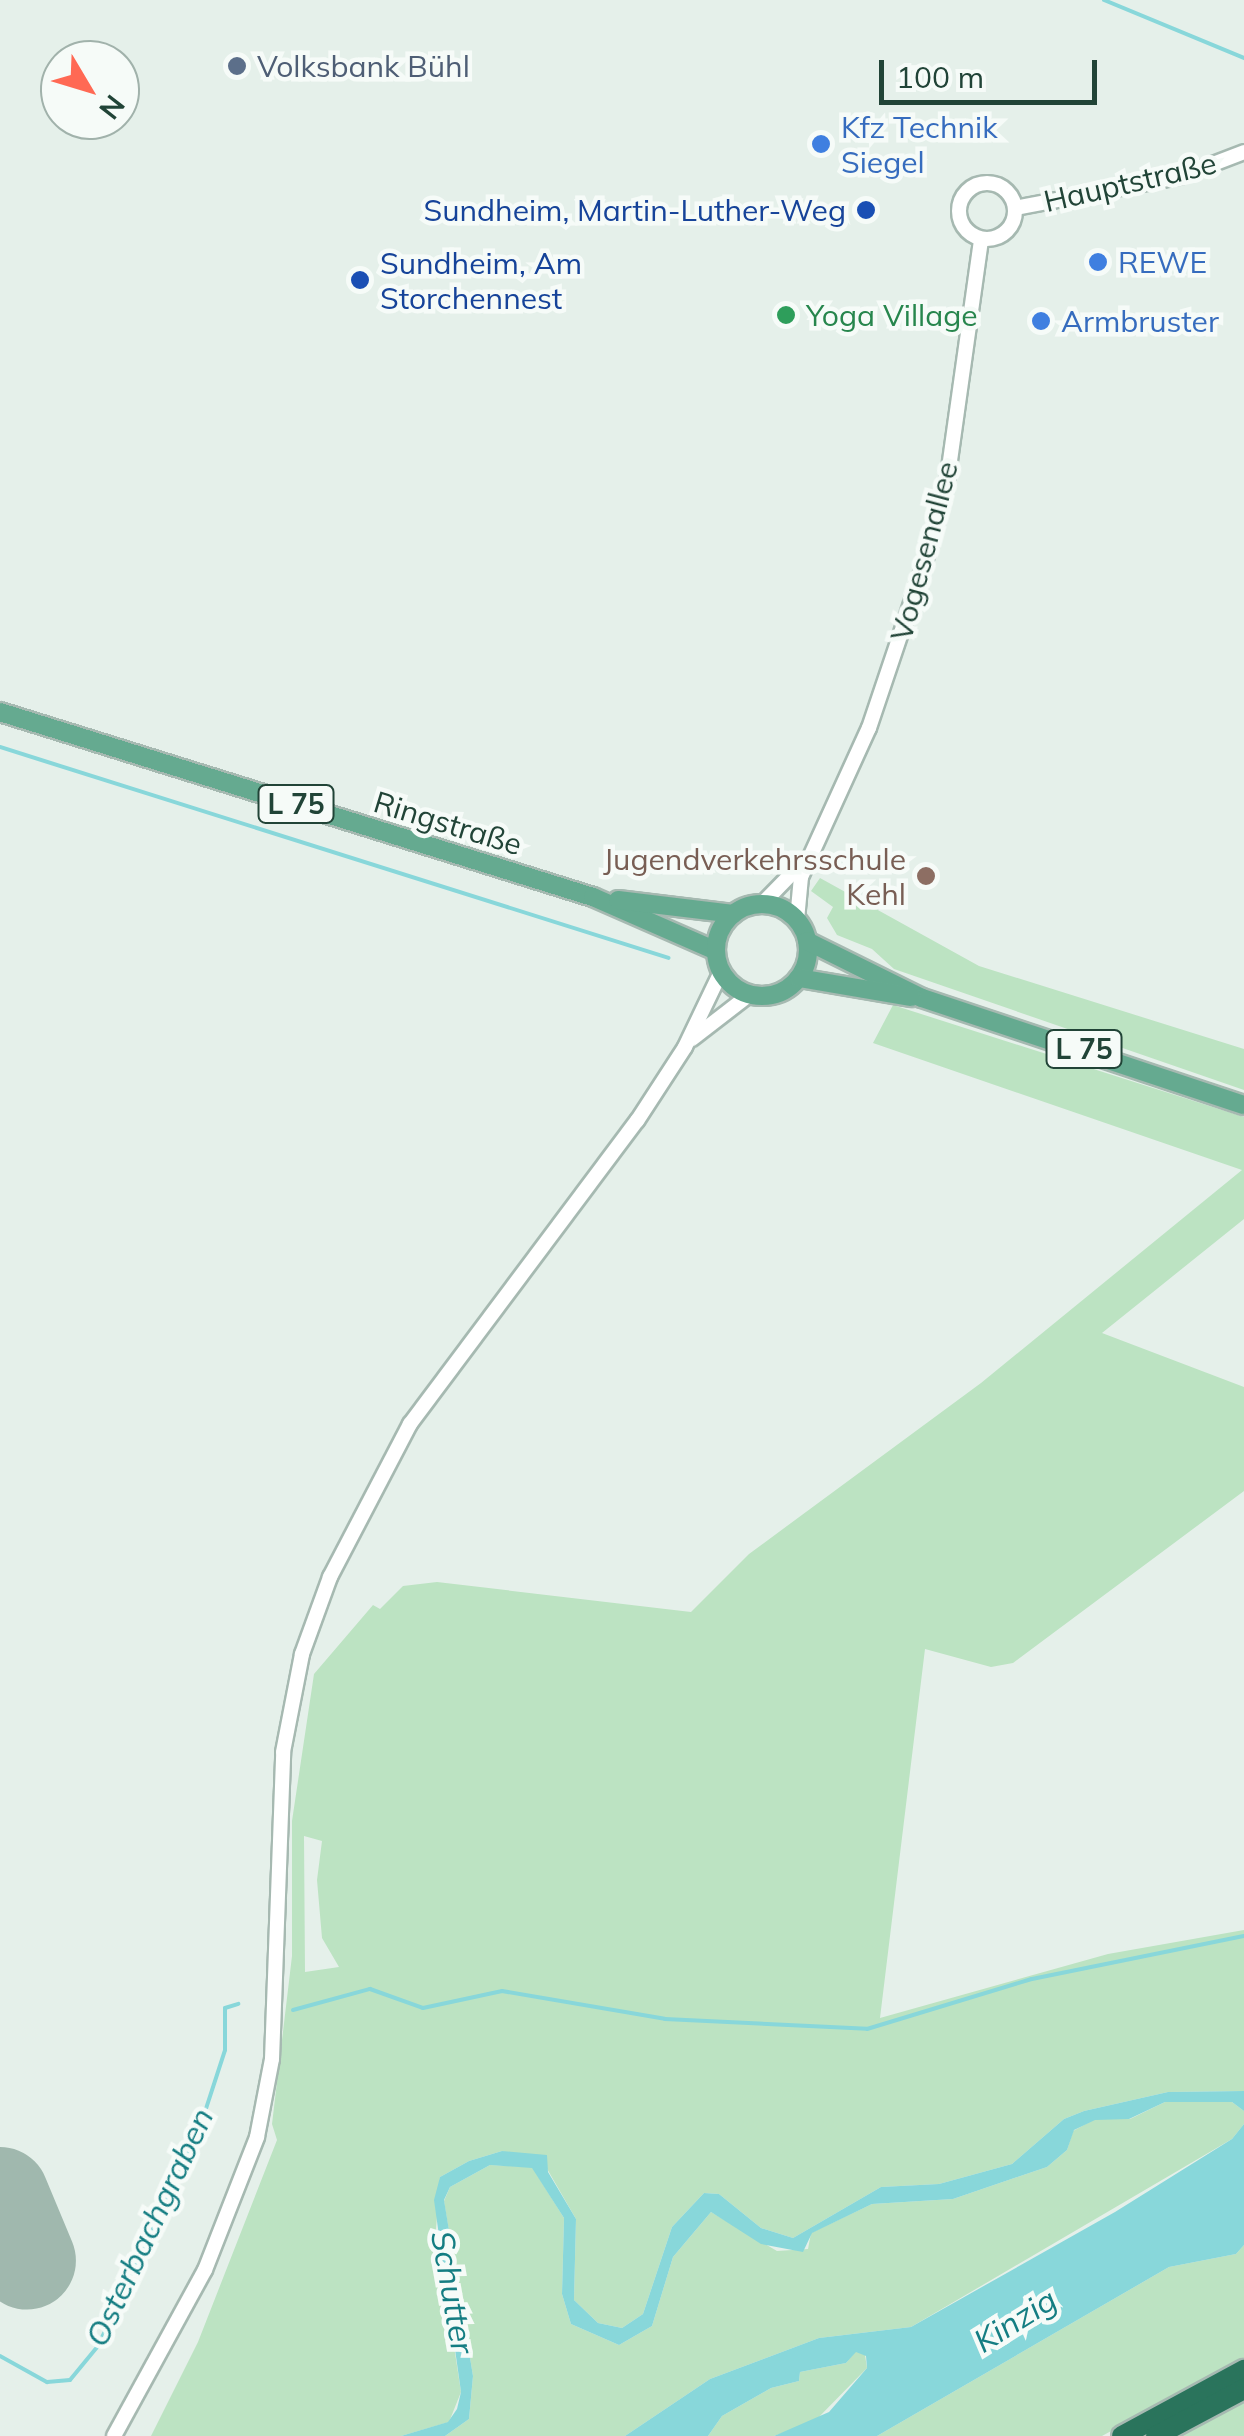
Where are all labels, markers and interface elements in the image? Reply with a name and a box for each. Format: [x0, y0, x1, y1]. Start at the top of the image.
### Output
north arrow [40, 40, 140, 140]
scale bar [884, 40, 1102, 102]
place label: Volksbank Bühl [257, 48, 470, 84]
marker: Volksbank Bühl [226, 55, 248, 77]
text: 100 m [896, 58, 984, 96]
text: N [92, 88, 133, 127]
place label: Kfz Technik Siegel [841, 109, 998, 180]
marker: Kfz Technik Siegel [810, 133, 832, 155]
street label: Hauptstraße [1040, 145, 1220, 219]
place label: Sundheim, Martin-Luther-Weg [423, 192, 846, 228]
marker: Sundheim, Martin-Luther-Weg [855, 199, 877, 221]
place label: REWE [1118, 244, 1207, 280]
place label: Sundheim, Am Storchennest [380, 245, 582, 316]
marker: REWE [1087, 251, 1109, 273]
marker: Sundheim, Am Storchennest [349, 269, 371, 291]
place label: Yoga Village [806, 297, 978, 333]
place label: Armbruster [1061, 303, 1219, 339]
marker: Yoga Village [775, 304, 797, 326]
marker: Armbruster [1030, 310, 1052, 332]
street label: Vogesenallee [883, 457, 965, 645]
road number: L 75 [256, 781, 336, 827]
street label: Ringstraße [370, 783, 526, 863]
place label: Jugendverkehrsschule Kehl [603, 841, 906, 912]
marker: Jugendverkehrsschule Kehl [915, 865, 937, 887]
road number: L 75 [1044, 1026, 1124, 1072]
water label: Osterbachgraben [77, 2102, 221, 2352]
water label: Schutter [423, 2228, 483, 2356]
water label: Kinzig [967, 2280, 1063, 2360]

